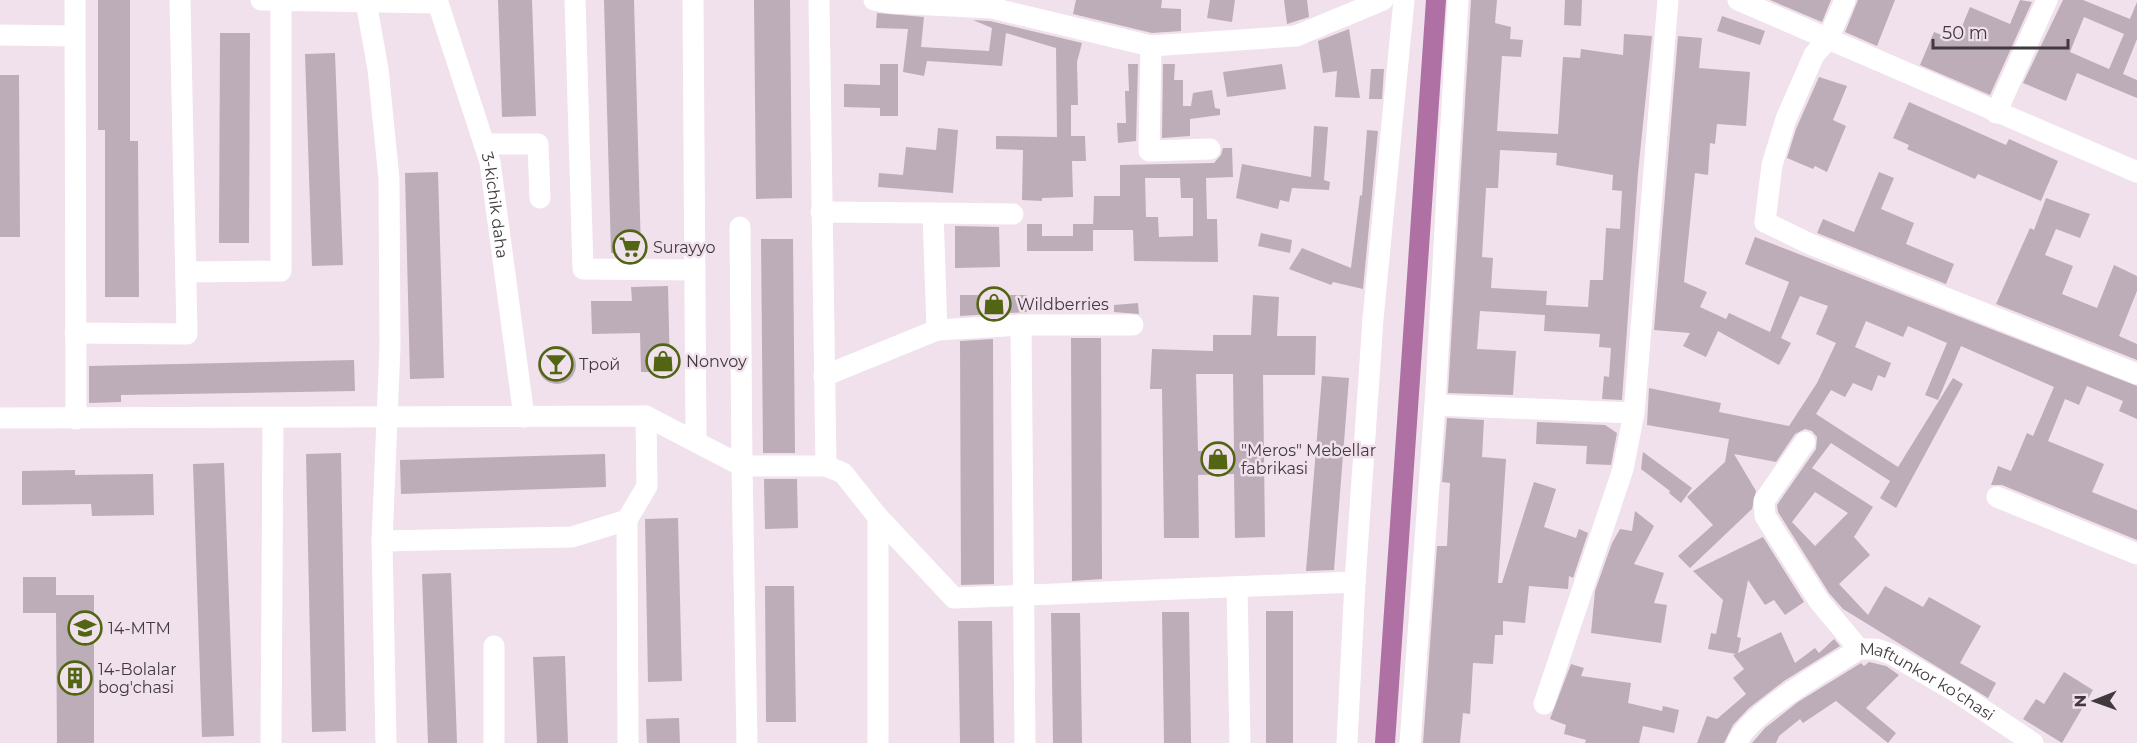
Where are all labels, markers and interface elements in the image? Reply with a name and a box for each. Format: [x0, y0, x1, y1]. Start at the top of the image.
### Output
scale bar [1933, 12, 2068, 50]
text: 50 m [1942, 22, 1988, 44]
street label: 3-kichik daha [477, 150, 512, 260]
supermarket icon: Surayyo [612, 229, 648, 265]
place label: Surayyo [653, 238, 716, 257]
shop icon: Wildberries [976, 286, 1012, 322]
place label: Wildberries [1017, 295, 1109, 314]
shop icon: Nonvoy [645, 343, 681, 379]
bar icon: Трой [538, 346, 574, 382]
place label: Nonvoy [686, 352, 747, 371]
place label: Трой [579, 355, 620, 374]
shop icon: "Meros" Mebellar fabrikasi [1200, 441, 1236, 477]
place label: "Meros" Mebellar fabrikasi [1241, 441, 1376, 478]
school or university icon: 14-МТМ [67, 610, 103, 646]
place label: 14-МТМ [108, 619, 171, 638]
street label: Maftunkor ko’chasi [1860, 640, 1998, 725]
building icon: 14-Bolalar bog'chasi [57, 660, 93, 696]
place label: 14-Bolalar bog'chasi [98, 660, 177, 697]
north arrow [2065, 671, 2125, 731]
text: N [2071, 695, 2090, 708]

